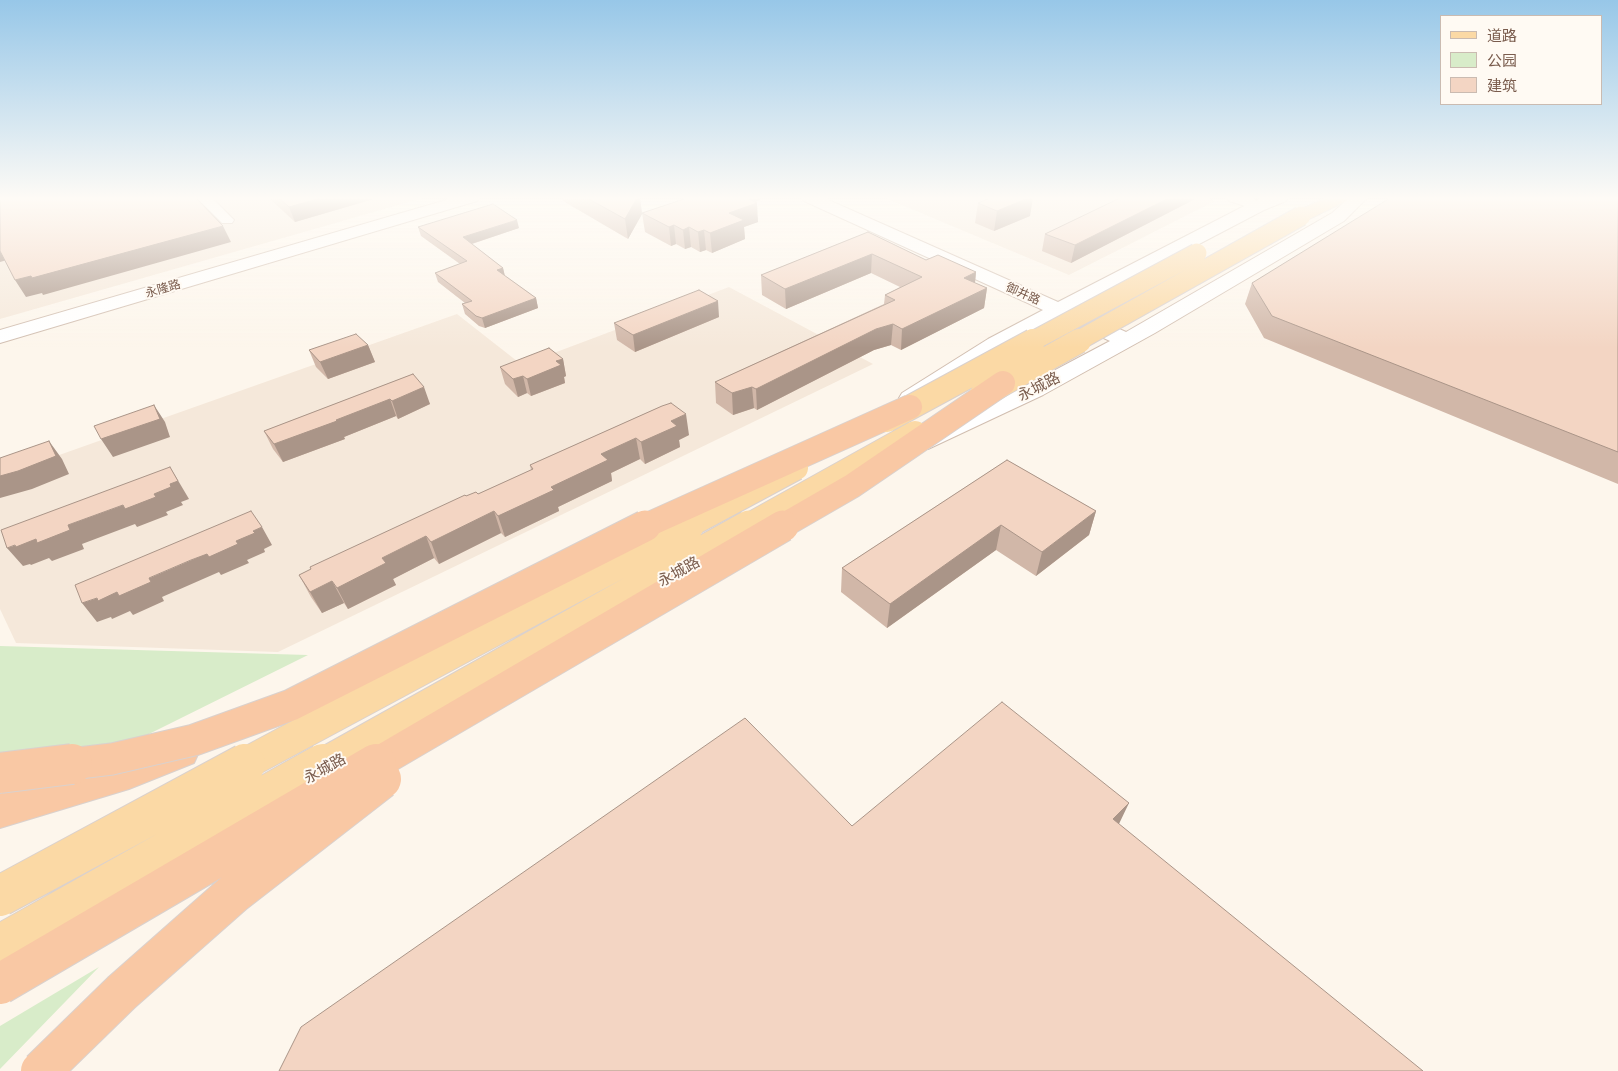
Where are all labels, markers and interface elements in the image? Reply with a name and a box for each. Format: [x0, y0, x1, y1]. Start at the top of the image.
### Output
legend [1440, 15, 1603, 105]
text: 道路 [1487, 26, 1517, 45]
text: 公园 [1487, 51, 1517, 70]
text: 建筑 [1487, 76, 1517, 95]
street label: 永隆路 [144, 277, 182, 301]
street label: 御井路 [1004, 280, 1042, 308]
street label: 永城路 [1015, 369, 1063, 405]
street label: 永城路 [655, 553, 703, 591]
street label: 永城路 [301, 750, 349, 788]

